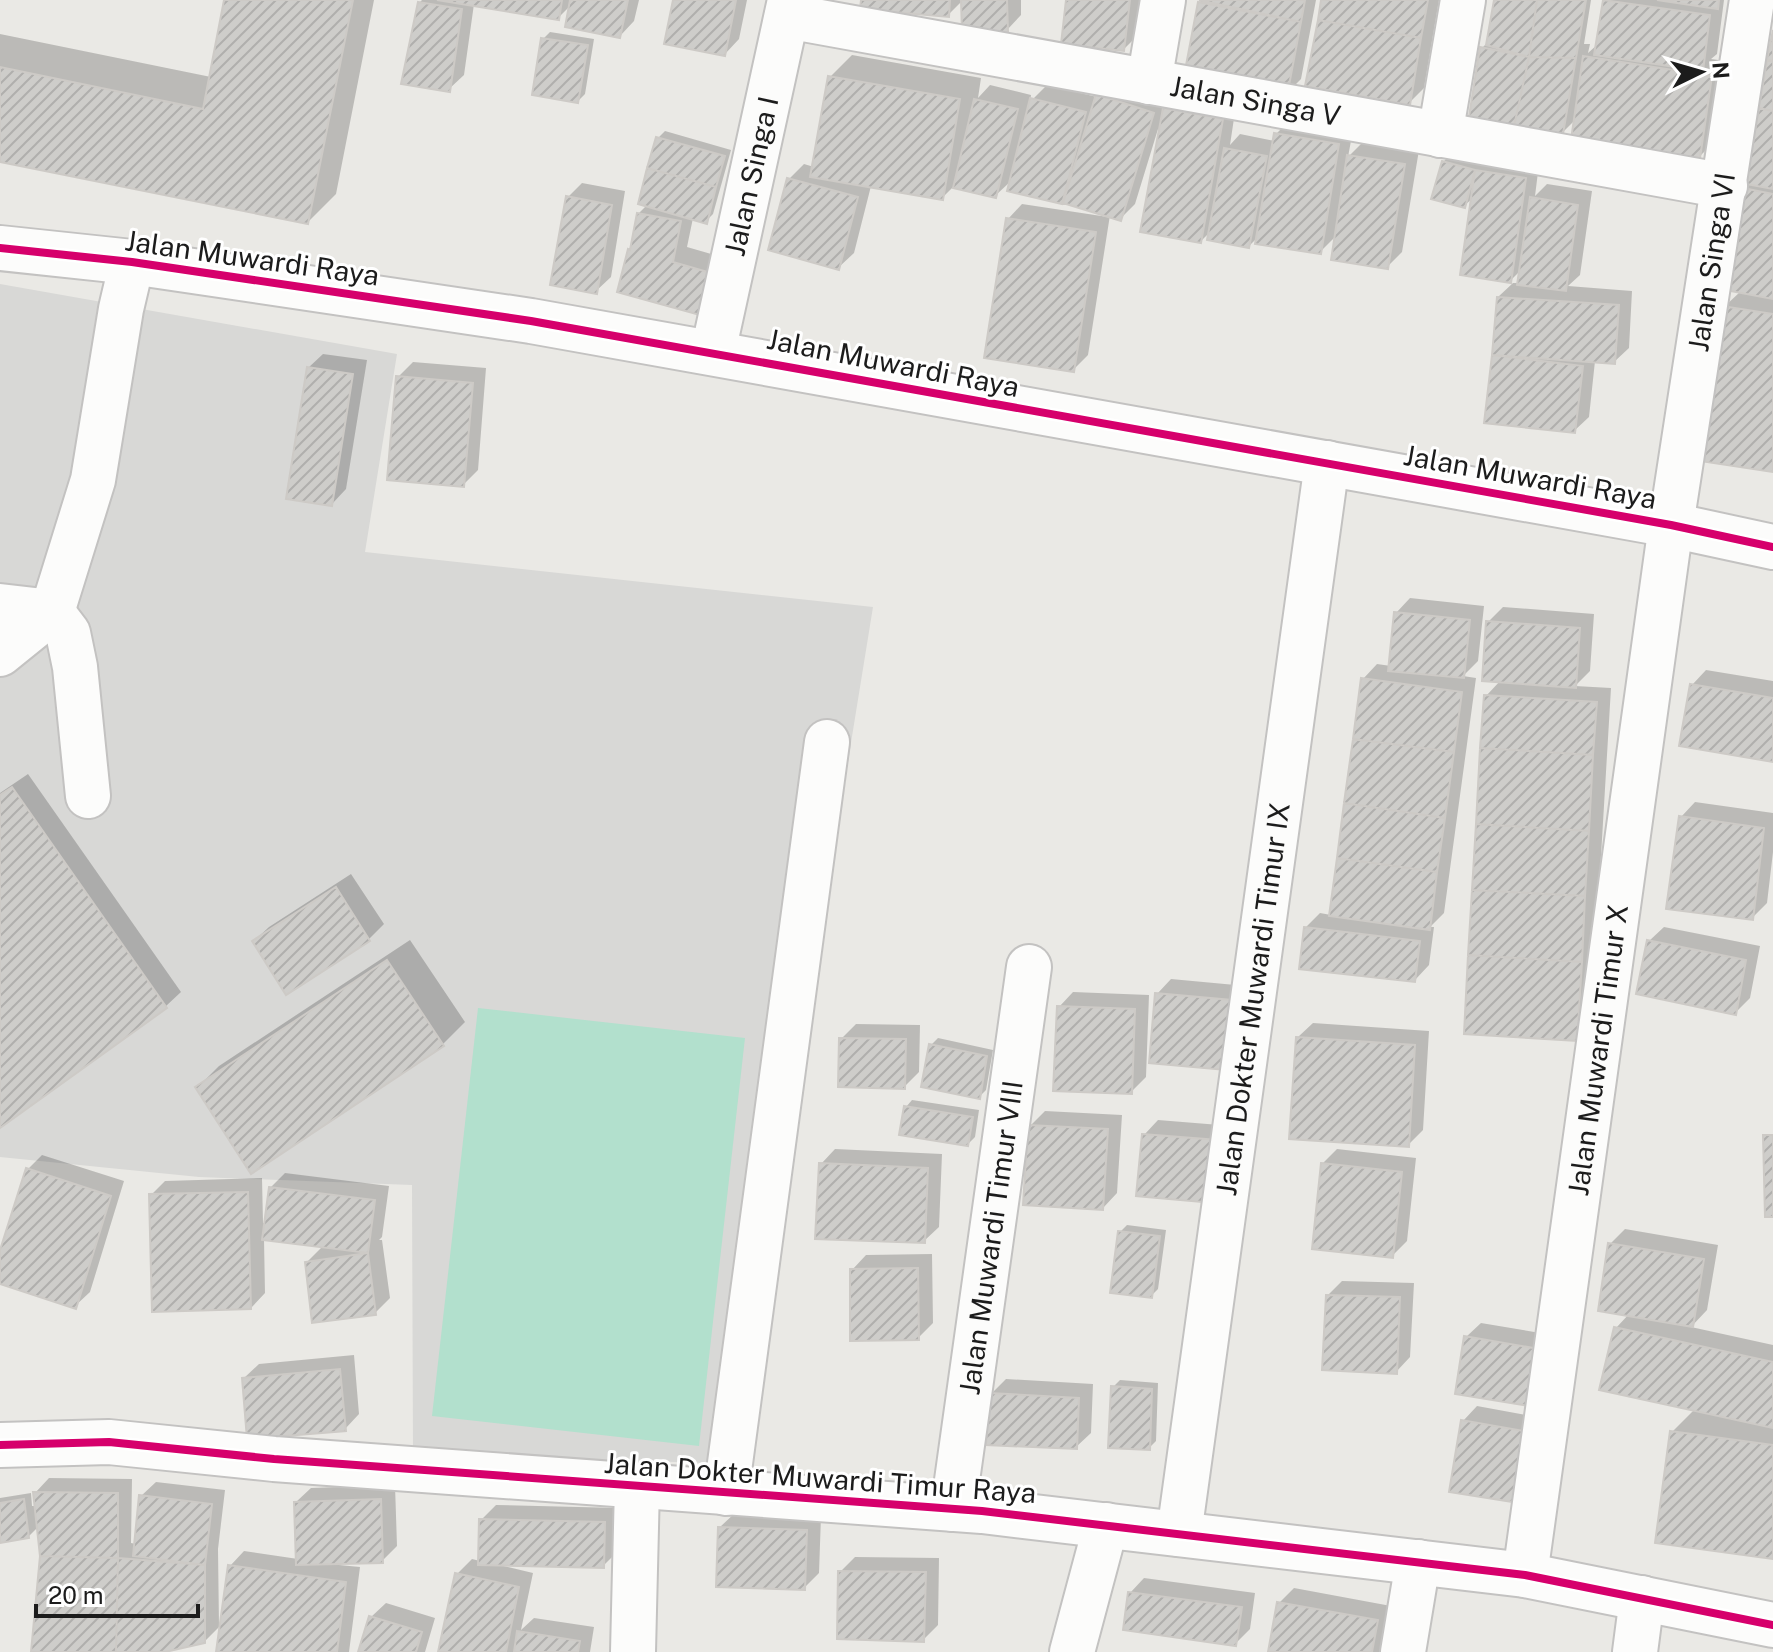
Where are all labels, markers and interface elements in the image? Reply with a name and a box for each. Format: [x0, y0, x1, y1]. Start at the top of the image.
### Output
north arrow [1661, 32, 1741, 112]
text: N [1707, 61, 1735, 80]
street label: Jalan Singa V [1168, 69, 1344, 132]
street label: Jalan Singa I [717, 93, 784, 259]
street label: Jalan Singa VI [1681, 170, 1741, 354]
street label: Jalan Muwardi Raya [123, 223, 381, 292]
street label: Jalan Muwardi Raya [764, 322, 1022, 403]
street label: Jalan Muwardi Raya [1401, 438, 1659, 515]
street label: Jalan Dokter Muwardi Timur IX [1209, 800, 1296, 1198]
street label: Jalan Muwardi Timur X [1561, 902, 1634, 1198]
street label: Jalan Muwardi Timur VIII [952, 1078, 1029, 1397]
street label: Jalan Dokter Muwardi Timur Raya [603, 1446, 1037, 1509]
scale bar [36, 1568, 198, 1618]
text: 20 m [48, 1581, 104, 1609]

